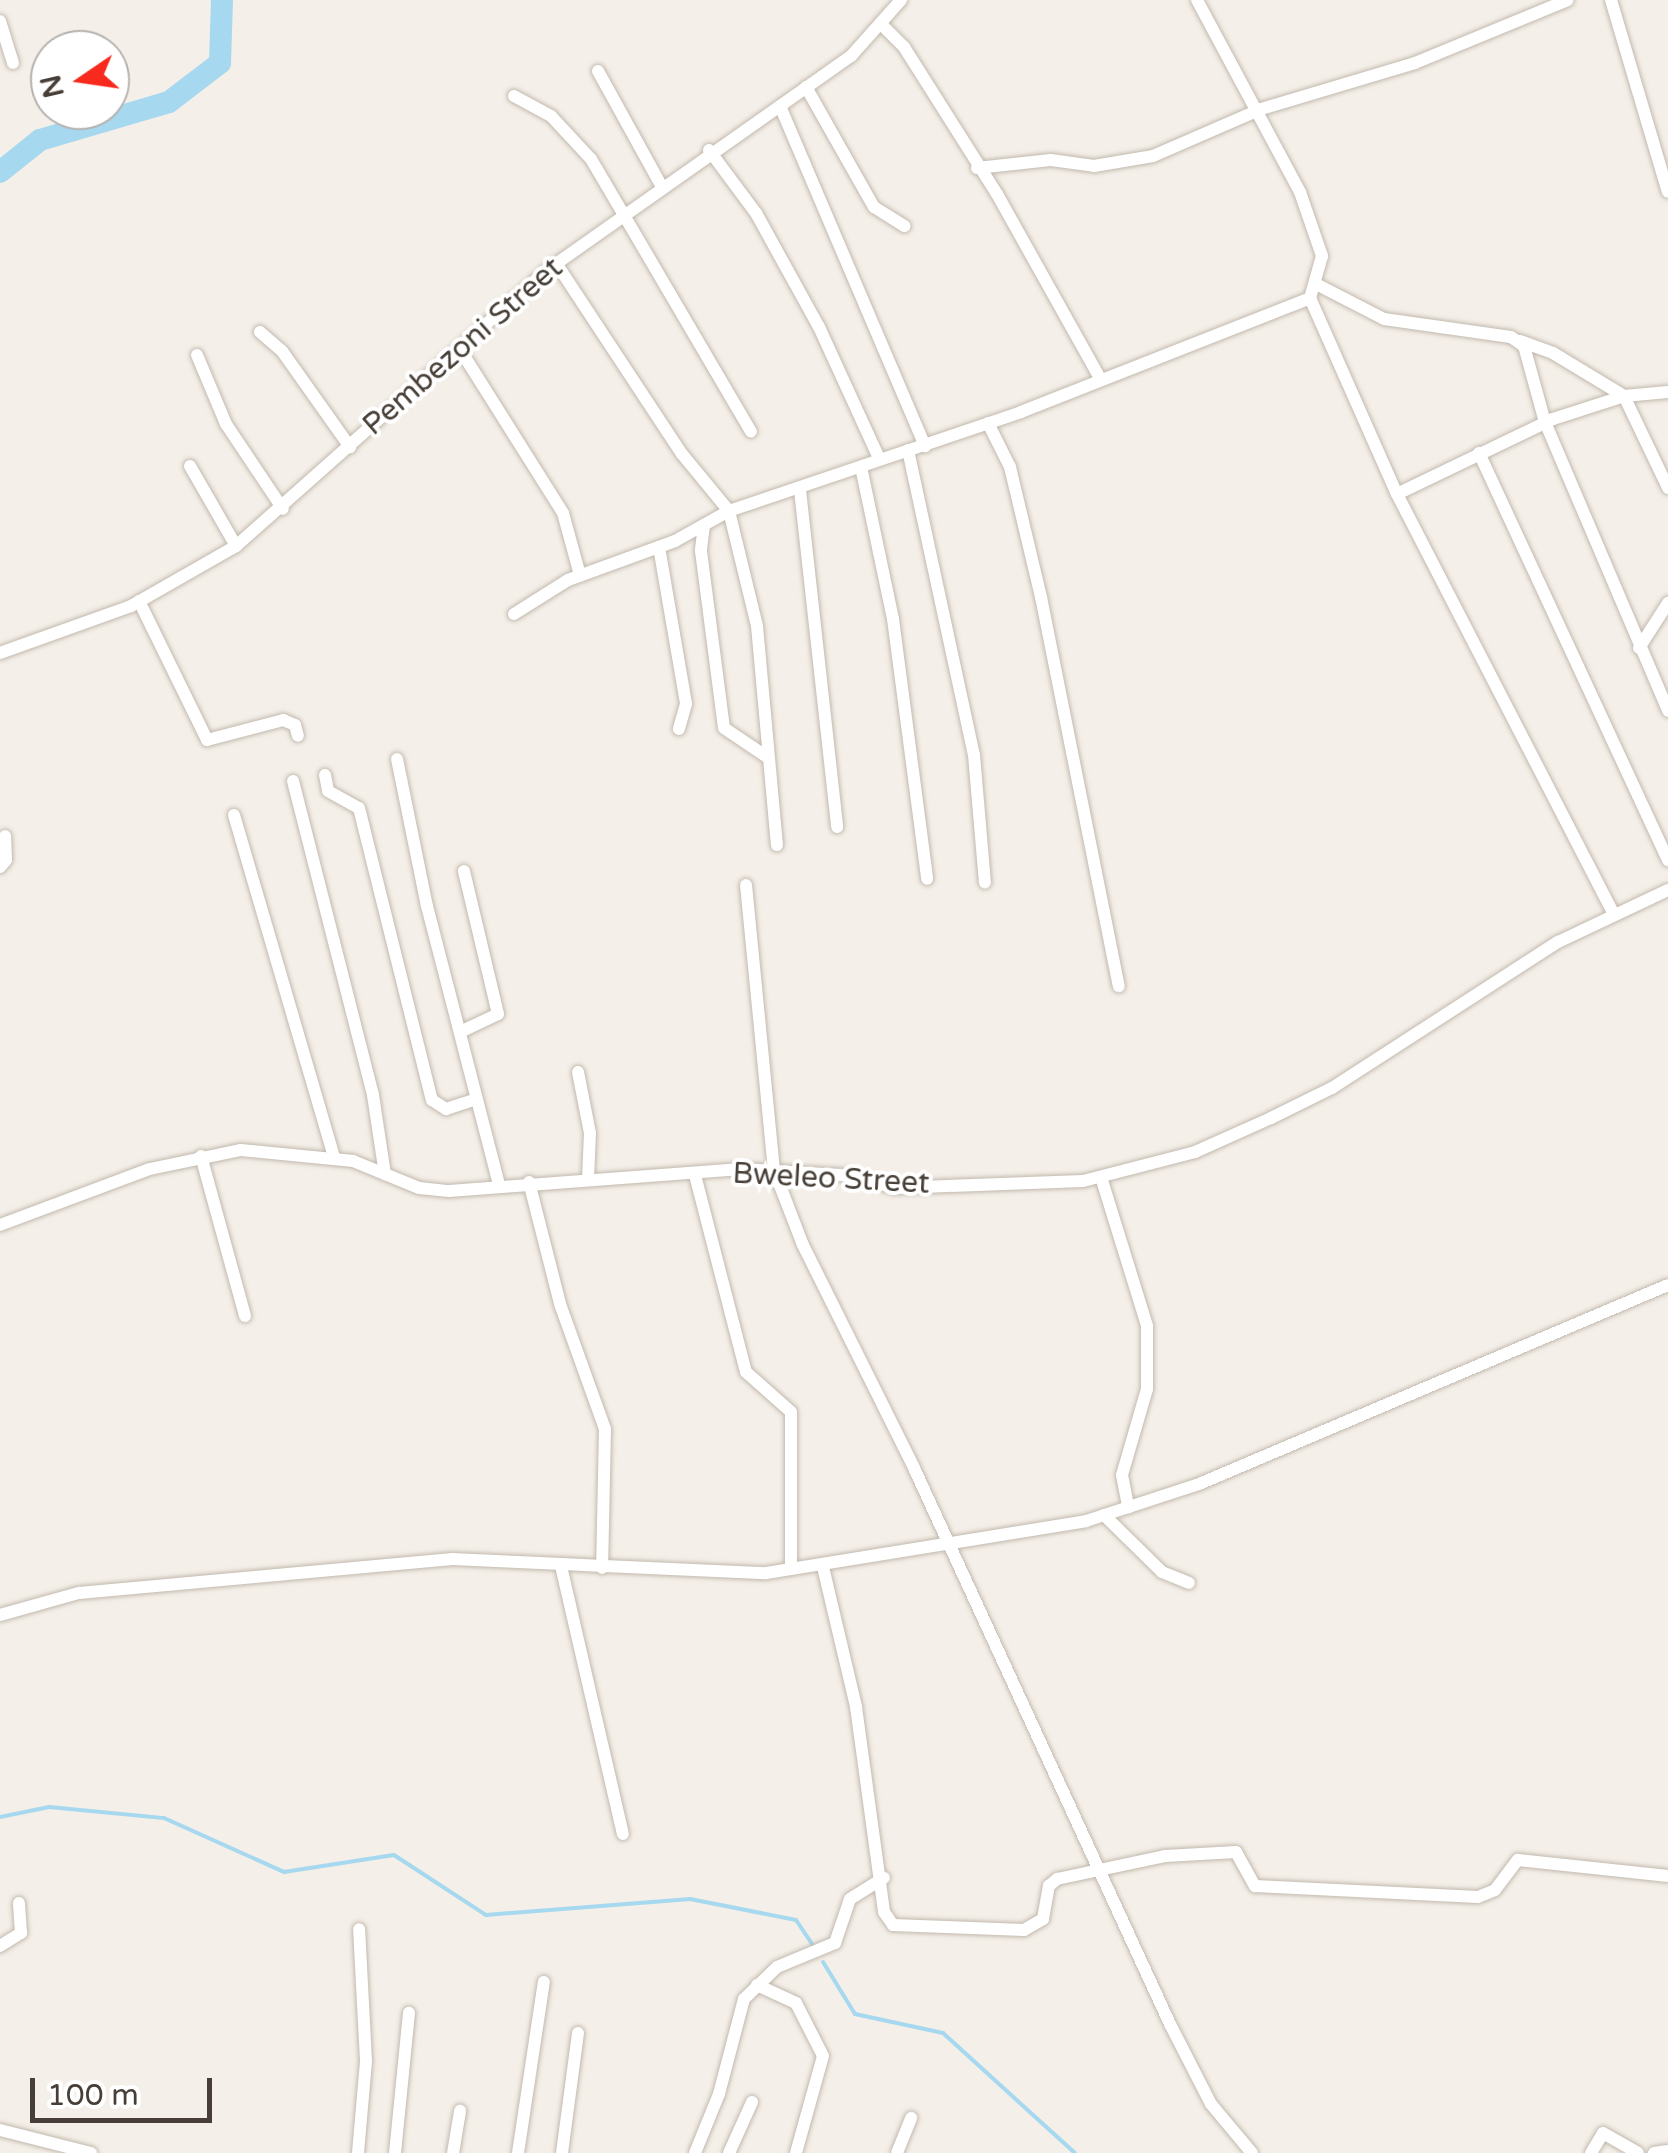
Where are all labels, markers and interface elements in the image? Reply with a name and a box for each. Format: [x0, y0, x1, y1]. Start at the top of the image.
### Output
north arrow [30, 30, 130, 130]
text: N [34, 72, 72, 101]
street label: Pembezoni Street [356, 251, 570, 443]
street label: Bweleo Street [732, 1156, 930, 1202]
scale bar [35, 2058, 218, 2120]
text: 100 m [47, 2077, 139, 2114]

